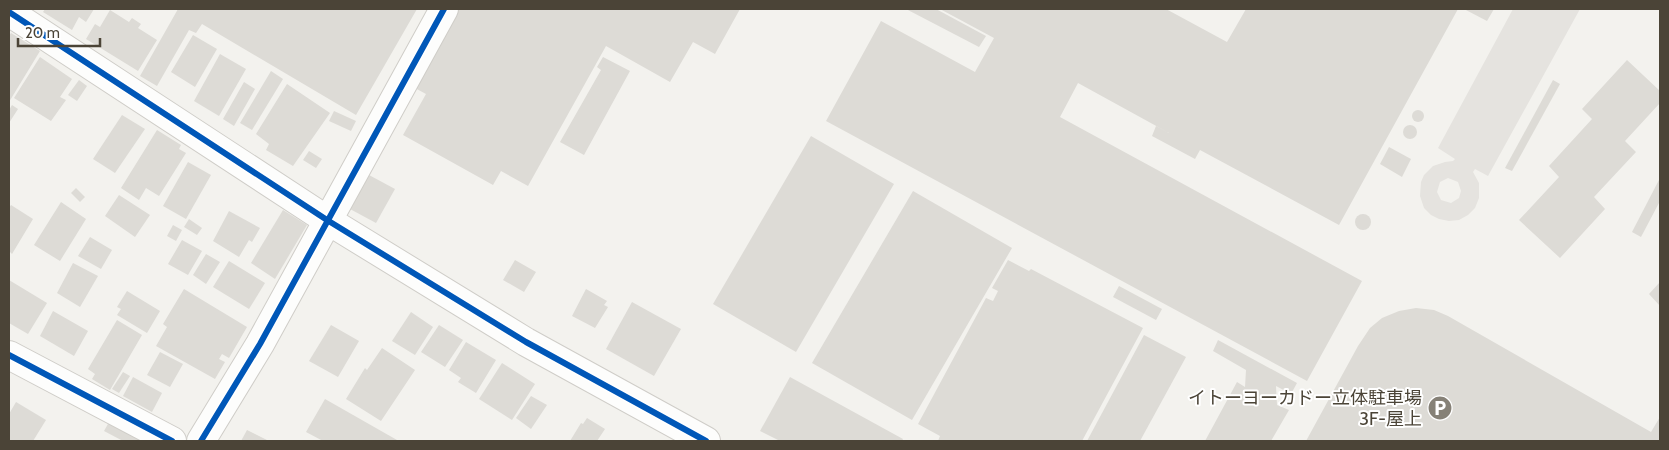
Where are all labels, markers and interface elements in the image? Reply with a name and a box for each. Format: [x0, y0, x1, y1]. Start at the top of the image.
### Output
scale bar [18, 15, 100, 47]
text: 20 m [25, 24, 60, 42]
place label: イトーヨーカドー立体駐車場 3F-屋上 [1188, 387, 1422, 430]
parking icon: イトーヨーカドー立体駐車場 3F-屋上 [1427, 395, 1453, 421]

